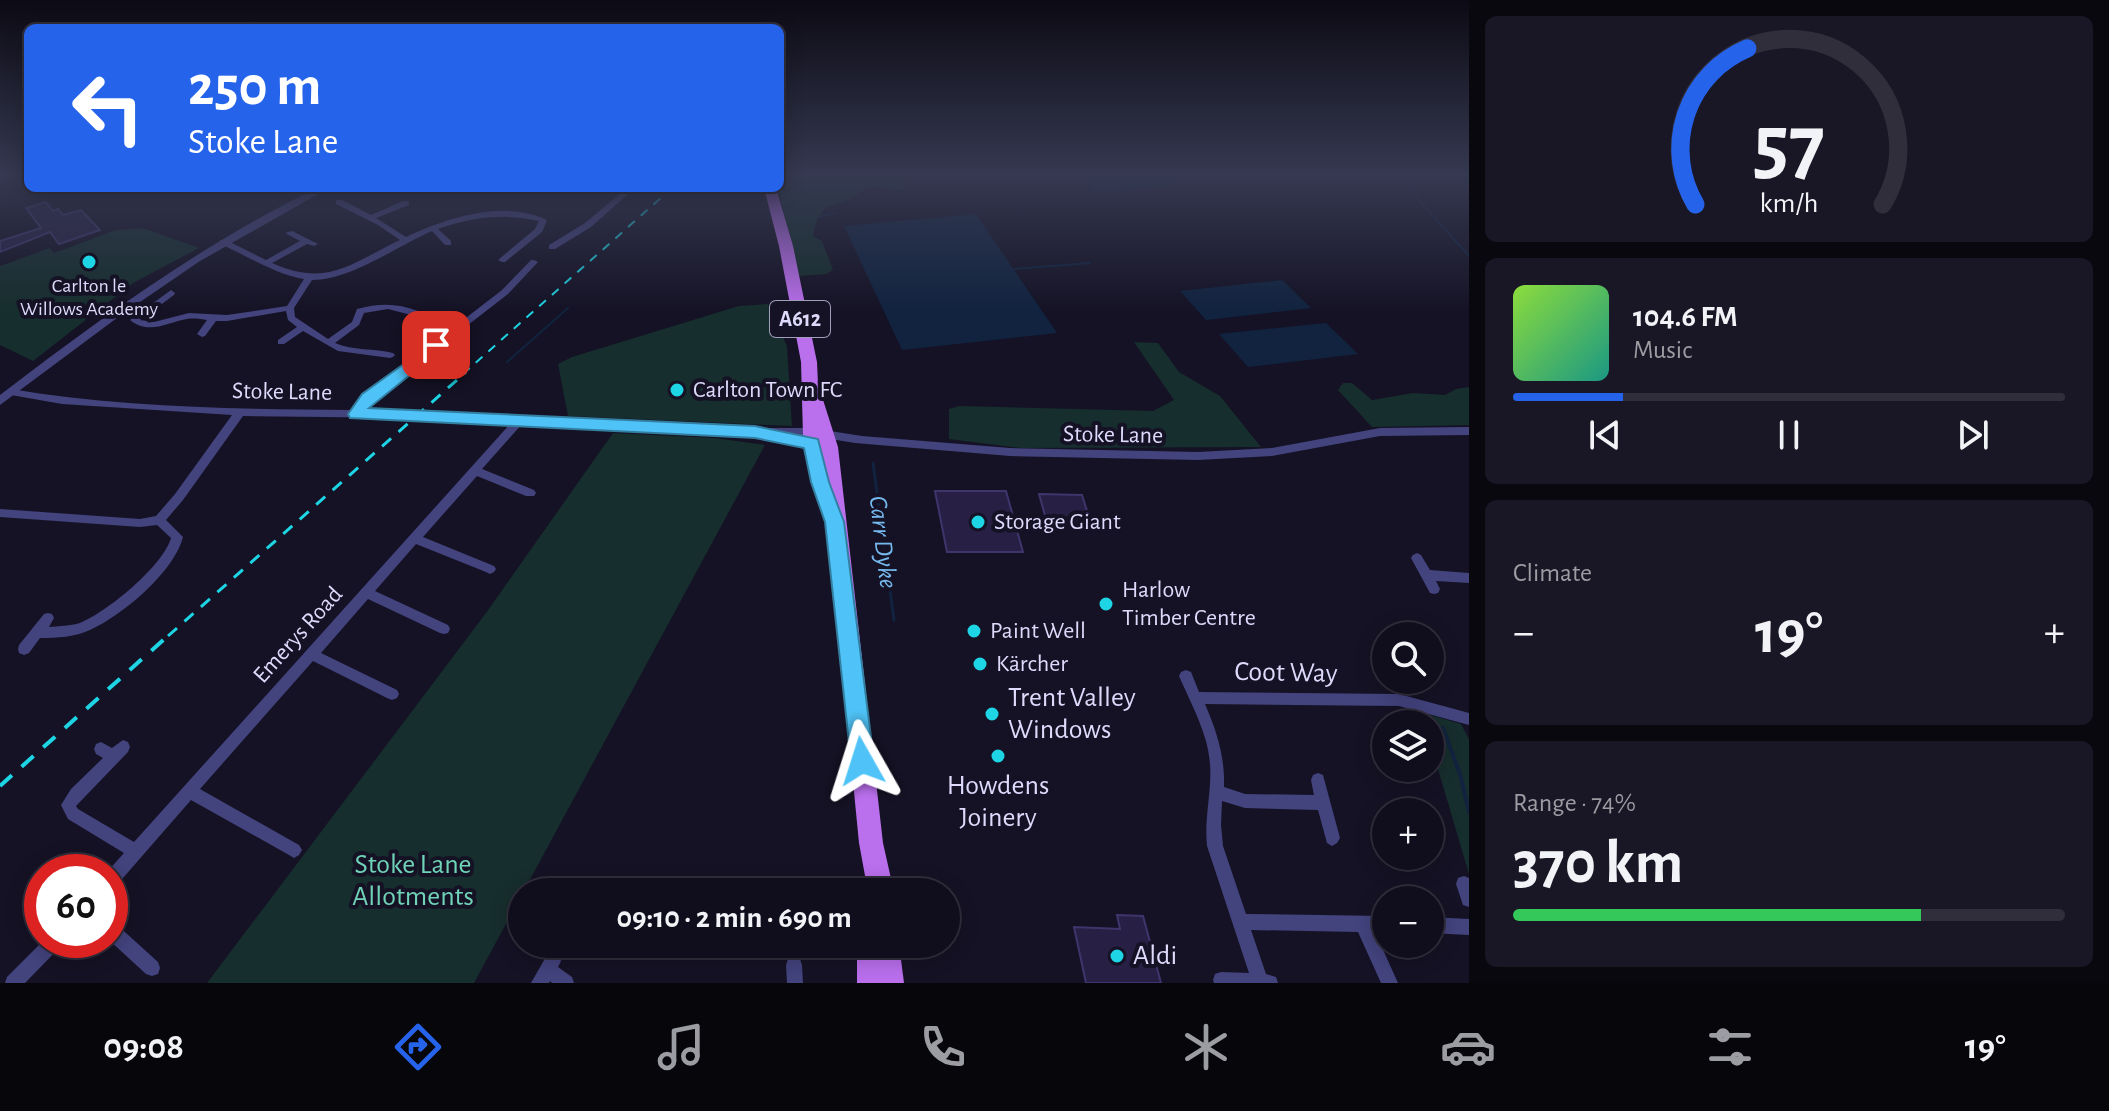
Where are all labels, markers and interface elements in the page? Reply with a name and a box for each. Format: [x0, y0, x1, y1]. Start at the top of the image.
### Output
icon: left [56, 56, 160, 160]
text: 250 m [188, 59, 321, 115]
text: 57 [1753, 103, 1825, 187]
text: Stoke Lane [188, 124, 338, 160]
text: km/h [1760, 189, 1818, 218]
marker: Carlton le Willows Academy [80, 253, 98, 271]
place label: Carlton le Willows Academy [20, 276, 158, 319]
road number: A612 [770, 301, 830, 337]
text: 104.6 FM [1633, 302, 1738, 332]
pin [402, 311, 470, 379]
icon: arrive [414, 323, 458, 367]
text: Music [1633, 337, 1692, 363]
place label: Carlton Town FC [693, 378, 842, 402]
street label: Stoke Lane [232, 379, 332, 405]
marker: Carlton Town FC [668, 381, 686, 399]
icon: previous [1583, 413, 1627, 457]
icon: pause [1767, 413, 1811, 457]
icon: next [1951, 413, 1995, 457]
street label: Stoke Lane [1063, 422, 1163, 448]
water label: Carr Dyke [864, 494, 902, 590]
place label: Storage Giant [994, 510, 1121, 534]
marker: Storage Giant [969, 513, 987, 531]
text: Climate [1513, 560, 1592, 586]
place label: Harlow Timber Centre [1122, 578, 1256, 630]
street label: Emerys Road [249, 582, 347, 688]
marker: Harlow Timber Centre [1097, 595, 1115, 613]
text: 19° [1755, 604, 1823, 664]
text: − [1513, 611, 1534, 655]
text: + [2044, 611, 2065, 655]
place label: Paint Well [990, 619, 1086, 643]
marker: Paint Well [965, 622, 983, 640]
map controls [1372, 622, 1444, 958]
button: search [1372, 622, 1444, 694]
place label: Kärcher [996, 652, 1068, 676]
marker: Kärcher [971, 655, 989, 673]
street label: Coot Way [1234, 658, 1338, 688]
place label: Trent Valley Windows [1008, 684, 1136, 744]
marker: Trent Valley Windows [983, 705, 1001, 723]
button: layers [1372, 710, 1444, 782]
position arrow [820, 719, 904, 803]
marker: Howdens Joinery [989, 747, 1007, 765]
place label: Howdens Joinery [947, 772, 1049, 832]
text: Range · 74% [1513, 790, 1636, 816]
button: + [1372, 798, 1444, 870]
text: 370 km [1513, 834, 1683, 894]
park label: Stoke Lane Allotments [352, 851, 474, 911]
speed limit sign: 60 [24, 854, 128, 958]
button: − [1372, 886, 1444, 958]
text: 09:10 · 2 min · 690 m [616, 903, 852, 933]
place label: Aldi [1133, 942, 1177, 970]
marker: Aldi [1108, 947, 1126, 965]
icon: directions [390, 1019, 446, 1075]
icon: music [653, 1019, 709, 1075]
icon: phone [915, 1019, 971, 1075]
icon: climate [1178, 1019, 1234, 1075]
icon: car [1440, 1019, 1496, 1075]
icon: filters [1702, 1019, 1758, 1075]
text: 09:08 [103, 1029, 184, 1065]
text: 19° [1965, 1029, 2006, 1065]

